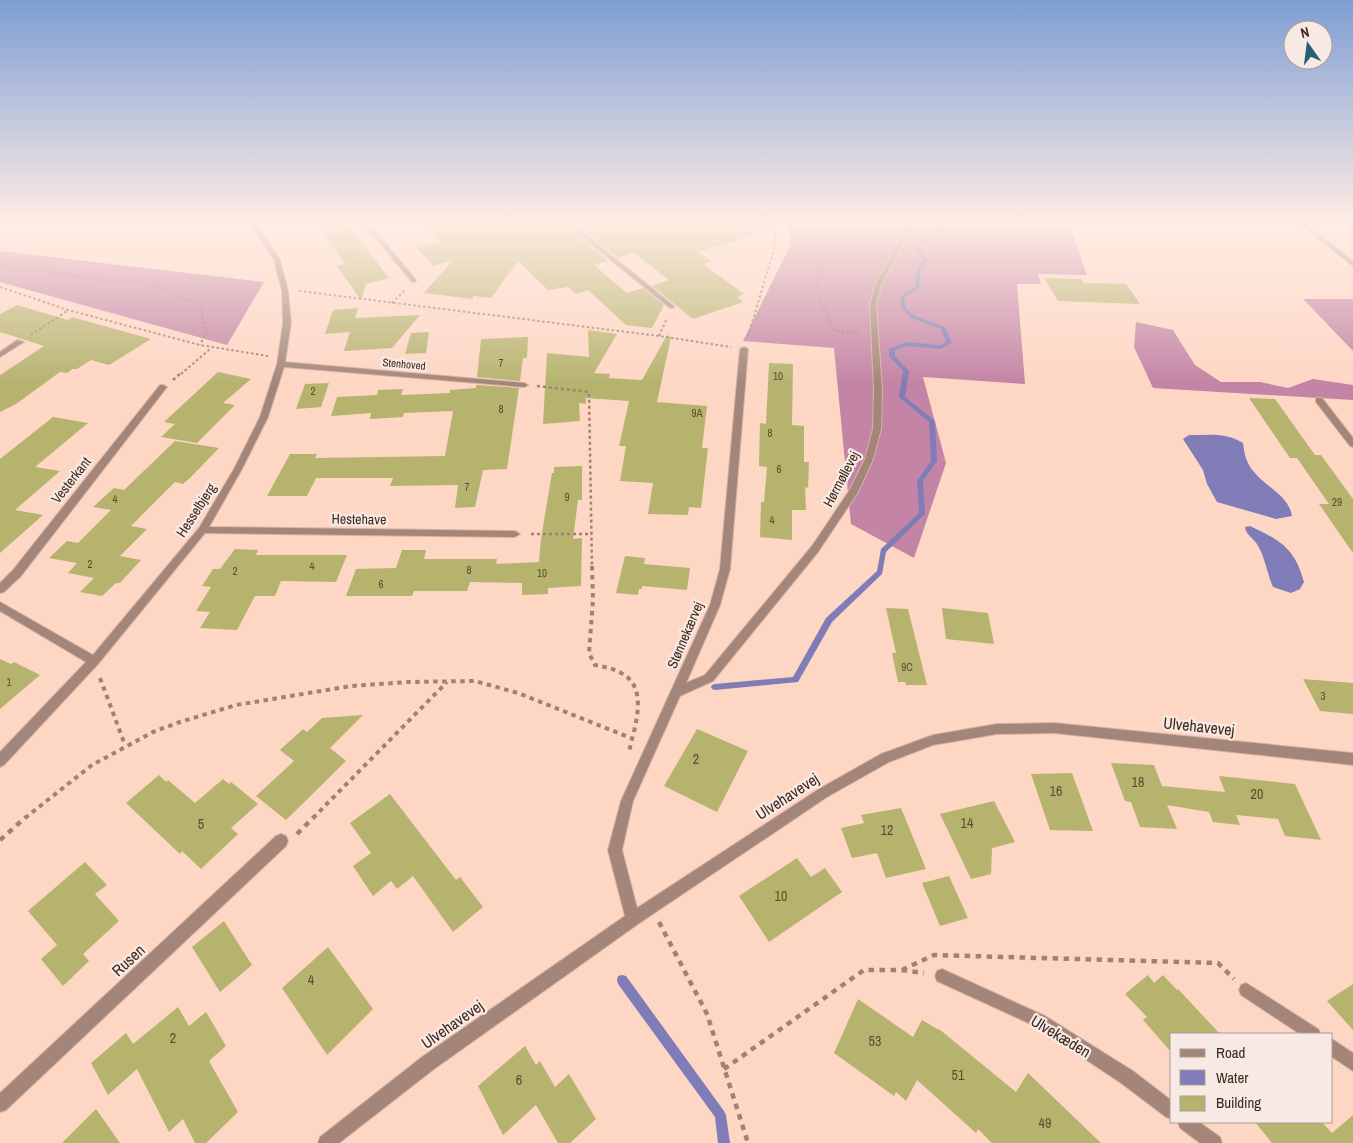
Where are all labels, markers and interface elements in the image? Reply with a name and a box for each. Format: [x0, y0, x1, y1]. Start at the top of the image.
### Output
north arrow [1283, 20, 1333, 70]
text: N [1299, 23, 1311, 42]
street label: Stenhoved [382, 355, 426, 373]
house number: 7 [498, 356, 504, 370]
house number: 10 [773, 369, 783, 383]
house number: 2 [310, 384, 316, 398]
house number: 8 [498, 402, 504, 416]
house number: 9A [691, 406, 703, 420]
house number: 8 [767, 426, 773, 440]
street label: Hørmøllevej [819, 448, 863, 510]
street label: Vesterkant [47, 453, 95, 507]
house number: 6 [776, 462, 782, 476]
street label: Hesselbjerg [172, 479, 220, 540]
house number: 7 [464, 480, 470, 494]
house number: 9 [564, 490, 570, 504]
house number: 4 [112, 492, 118, 506]
house number: 29 [1332, 495, 1342, 509]
street label: Hestehave [331, 510, 387, 528]
house number: 4 [769, 513, 775, 527]
house number: 2 [87, 557, 93, 571]
house number: 4 [309, 559, 315, 573]
house number: 8 [466, 563, 472, 577]
house number: 2 [232, 564, 238, 578]
house number: 10 [537, 566, 547, 580]
house number: 6 [378, 577, 384, 591]
street label: Stønnekærvej [663, 599, 707, 671]
house number: 9C [901, 660, 913, 674]
house number: 1 [6, 675, 12, 689]
house number: 3 [1320, 689, 1326, 703]
street label: Ulvehavevej [1162, 711, 1236, 741]
house number: 2 [693, 750, 699, 768]
street label: Ulvehavevej [751, 767, 823, 825]
house number: 18 [1132, 773, 1144, 791]
house number: 16 [1050, 782, 1062, 800]
house number: 20 [1251, 785, 1263, 803]
house number: 14 [961, 814, 974, 832]
house number: 5 [198, 815, 204, 833]
house number: 12 [881, 821, 893, 839]
house number: 10 [775, 887, 787, 905]
street label: Rusen [107, 939, 149, 981]
house number: 4 [308, 971, 315, 989]
street label: Ulvehavevej [416, 994, 488, 1054]
street label: Ulvekæden [1027, 1009, 1095, 1063]
house number: 2 [170, 1029, 176, 1047]
house number: 53 [869, 1032, 881, 1050]
legend [1170, 1033, 1333, 1123]
text: Road [1216, 1042, 1245, 1063]
house number: 51 [952, 1066, 965, 1084]
text: Water [1216, 1067, 1248, 1088]
house number: 6 [516, 1071, 522, 1089]
text: Building [1216, 1092, 1261, 1113]
house number: 49 [1039, 1114, 1051, 1132]

